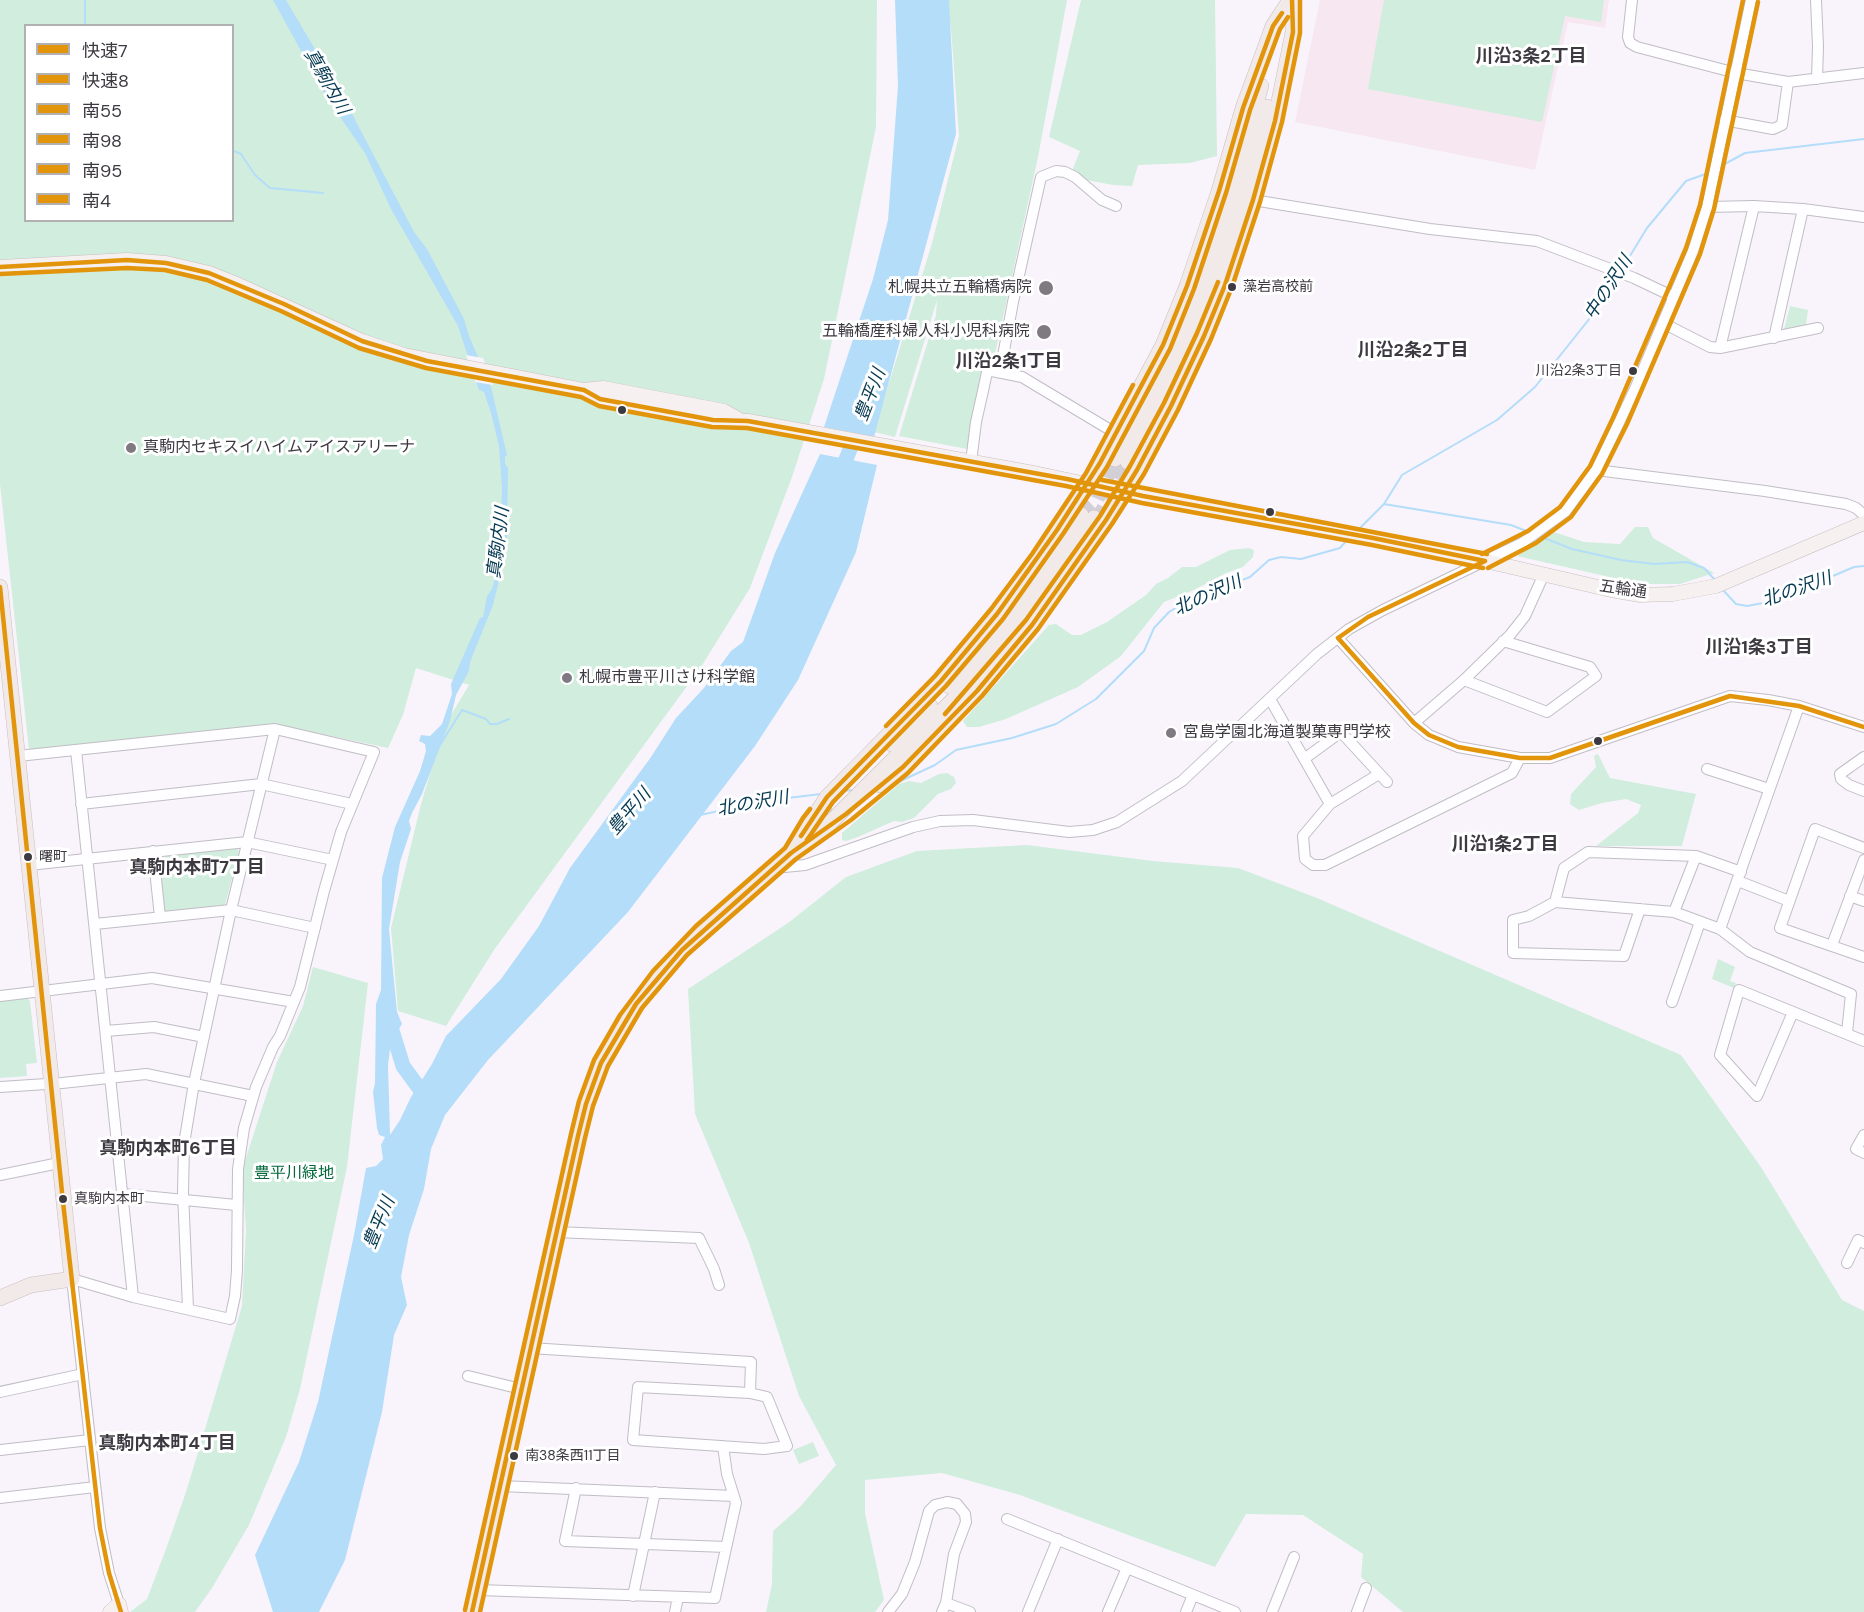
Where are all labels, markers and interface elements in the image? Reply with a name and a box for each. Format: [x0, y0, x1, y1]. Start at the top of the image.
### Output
legend [24, 24, 234, 222]
text: 快速7 [82, 39, 128, 63]
water label: 真駒内川 [299, 45, 353, 119]
district label: 川沿3条2丁目 [1475, 46, 1587, 68]
text: 快速8 [82, 69, 129, 93]
text: 南55 [82, 99, 122, 123]
text: 南98 [82, 129, 122, 153]
text: 南95 [82, 159, 122, 183]
text: 南4 [82, 189, 111, 213]
water label: 中の沢川 [1580, 252, 1638, 324]
place label: 札幌共立五輪橋病院 [888, 278, 1032, 298]
marker: 札幌共立五輪橋病院 [1037, 279, 1055, 297]
place label: 藻岩高校前 [1243, 279, 1313, 295]
marker: 藻岩高校前 [1226, 281, 1238, 293]
place label: 五輪橋産科婦人科小児科病院 [822, 322, 1030, 342]
marker: 五輪橋産科婦人科小児科病院 [1035, 323, 1053, 341]
district label: 川沿2条2丁目 [1358, 340, 1468, 362]
district label: 川沿2条1丁目 [956, 351, 1062, 373]
place label: 川沿2条3丁目 [1536, 363, 1622, 379]
marker: 川沿2条3丁目 [1627, 365, 1639, 377]
water label: 豊平川 [851, 366, 891, 424]
unlabelled marker [616, 404, 628, 416]
place label: 真駒内セキスイハイムアイスアリーナ [143, 438, 415, 458]
marker: 真駒内セキスイハイムアイスアリーナ [124, 441, 138, 455]
water label: 真駒内川 [484, 506, 514, 580]
unlabelled marker [1264, 506, 1276, 518]
water label: 北の沢川 [1759, 568, 1835, 612]
water label: 北の沢川 [1171, 571, 1245, 621]
street label: 五輪通 [1598, 577, 1648, 603]
district label: 川沿1条3丁目 [1705, 637, 1813, 659]
place label: 札幌市豊平川さけ科学館 [579, 668, 755, 688]
marker: 札幌市豊平川さけ科学館 [560, 671, 574, 685]
place label: 宮島学園北海道製菓専門学校 [1183, 723, 1391, 743]
marker: 宮島学園北海道製菓専門学校 [1164, 726, 1178, 740]
unlabelled marker [1592, 735, 1604, 747]
water label: 豊平川 [604, 785, 656, 839]
water label: 北の沢川 [716, 787, 790, 821]
district label: 川沿1条2丁目 [1452, 834, 1558, 856]
place label: 曙町 [39, 849, 67, 865]
marker: 曙町 [22, 851, 34, 863]
district label: 真駒内本町7丁目 [129, 857, 265, 879]
district label: 真駒内本町6丁目 [99, 1138, 237, 1160]
park label: 豊平川緑地 [254, 1164, 334, 1184]
place label: 真駒内本町 [74, 1191, 144, 1207]
marker: 真駒内本町 [57, 1193, 69, 1205]
water label: 豊平川 [360, 1194, 400, 1252]
district label: 真駒内本町4丁目 [98, 1433, 236, 1455]
place label: 南38条西11丁目 [525, 1448, 621, 1464]
marker: 南38条西11丁目 [508, 1450, 520, 1462]

